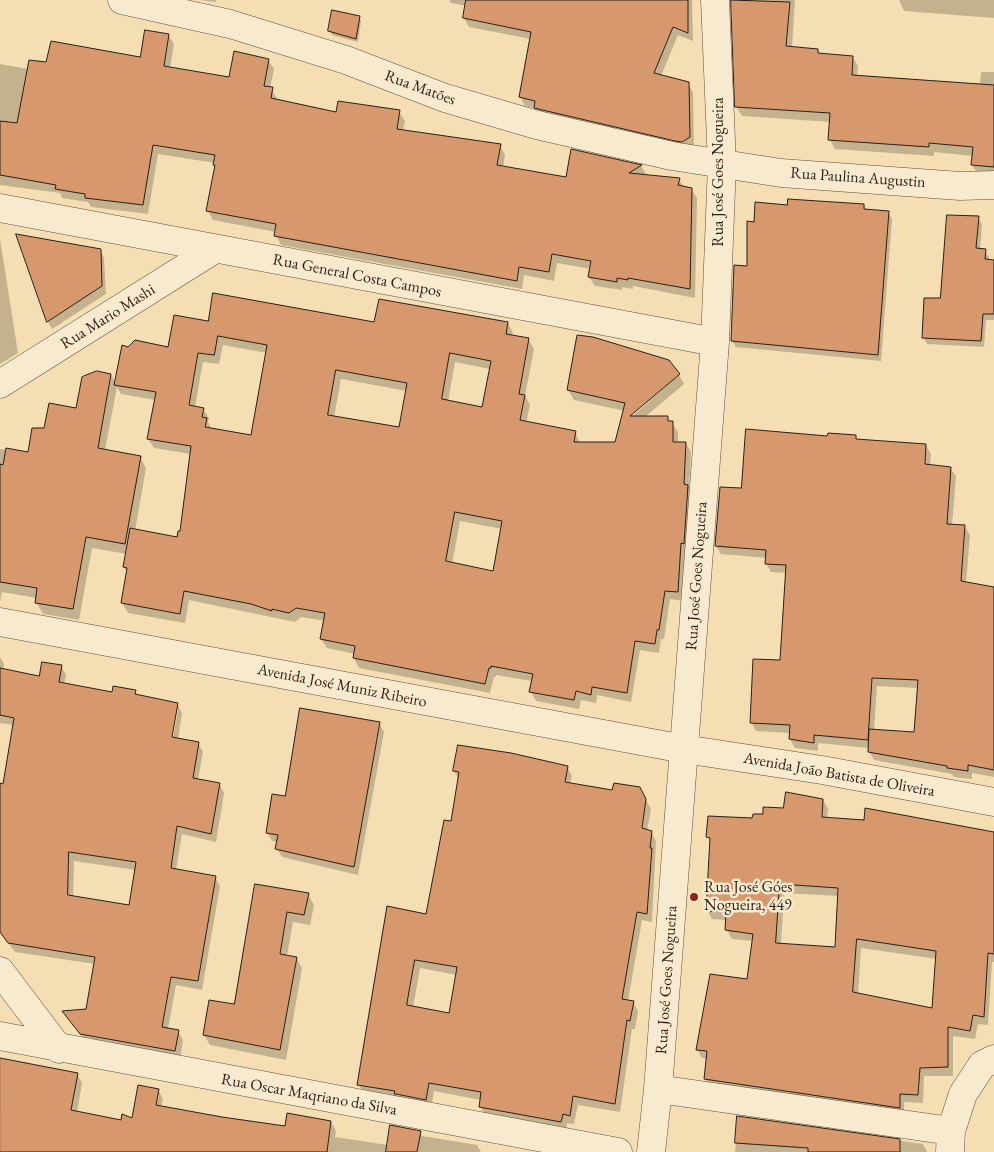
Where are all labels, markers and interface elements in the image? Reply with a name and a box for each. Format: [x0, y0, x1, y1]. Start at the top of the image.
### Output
street label: Rua Matões [382, 66, 458, 110]
street label: Rua José Goes Nogueira [709, 97, 729, 247]
street label: Rua Paulina Augustin [790, 164, 926, 192]
street label: Rua General Costa Campos [271, 250, 443, 302]
street label: Rua Mario Mashi [57, 280, 159, 354]
street label: Rua José Goes Nogueira [682, 501, 712, 651]
street label: Avenida José Muniz Ribeiro [256, 660, 428, 712]
street label: Avenida João Batista de Oliveira [742, 749, 936, 801]
place label: Rua José Góes Nogueira, 449 [704, 878, 792, 916]
marker: Rua José Góes Nogueira, 449 [688, 891, 700, 903]
street label: Rua José Goes Nogueira [652, 905, 682, 1055]
street label: Rua Oscar Maqriano da Silva [220, 1070, 398, 1120]

